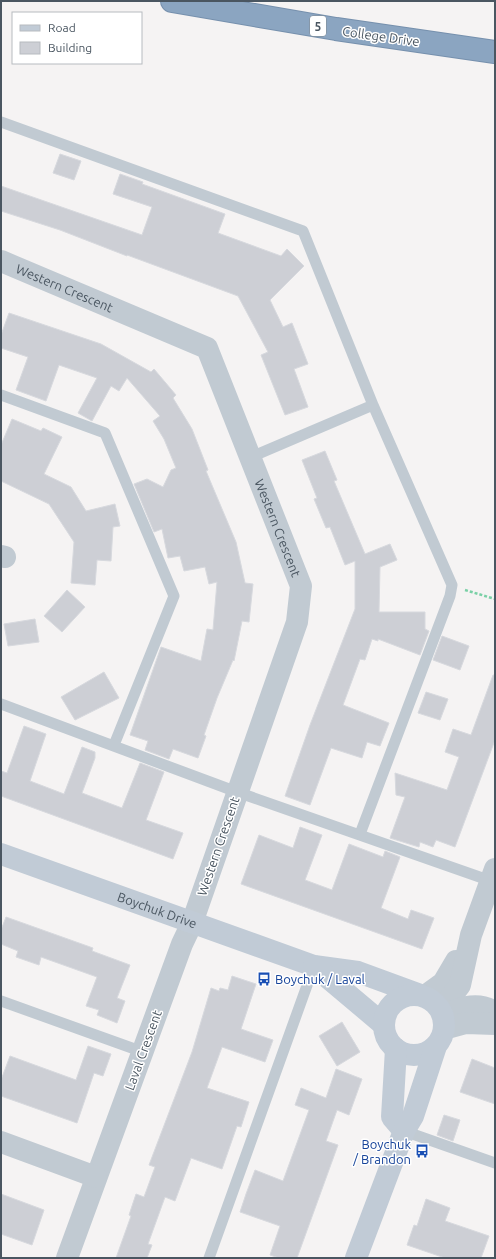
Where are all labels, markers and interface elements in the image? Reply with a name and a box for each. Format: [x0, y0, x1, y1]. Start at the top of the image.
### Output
legend [12, 12, 142, 64]
road number: 5 [310, 16, 326, 36]
text: Road [48, 21, 76, 34]
street label: College Drive [341, 24, 421, 48]
text: Building [48, 41, 92, 54]
street label: Western Crescent [14, 261, 115, 314]
street label: Western Crescent [252, 477, 304, 579]
street label: Western Crescent [195, 795, 241, 897]
street label: Boychuk Drive [116, 889, 199, 931]
bus stop icon: Boychuk / Laval [256, 971, 272, 987]
place label: Boychuk / Laval [275, 972, 366, 986]
street label: Laval Crescent [122, 1008, 164, 1092]
place label: Boychuk / Brandon [352, 1137, 411, 1166]
bus stop icon: Boychuk / Brandon [414, 1143, 430, 1159]

